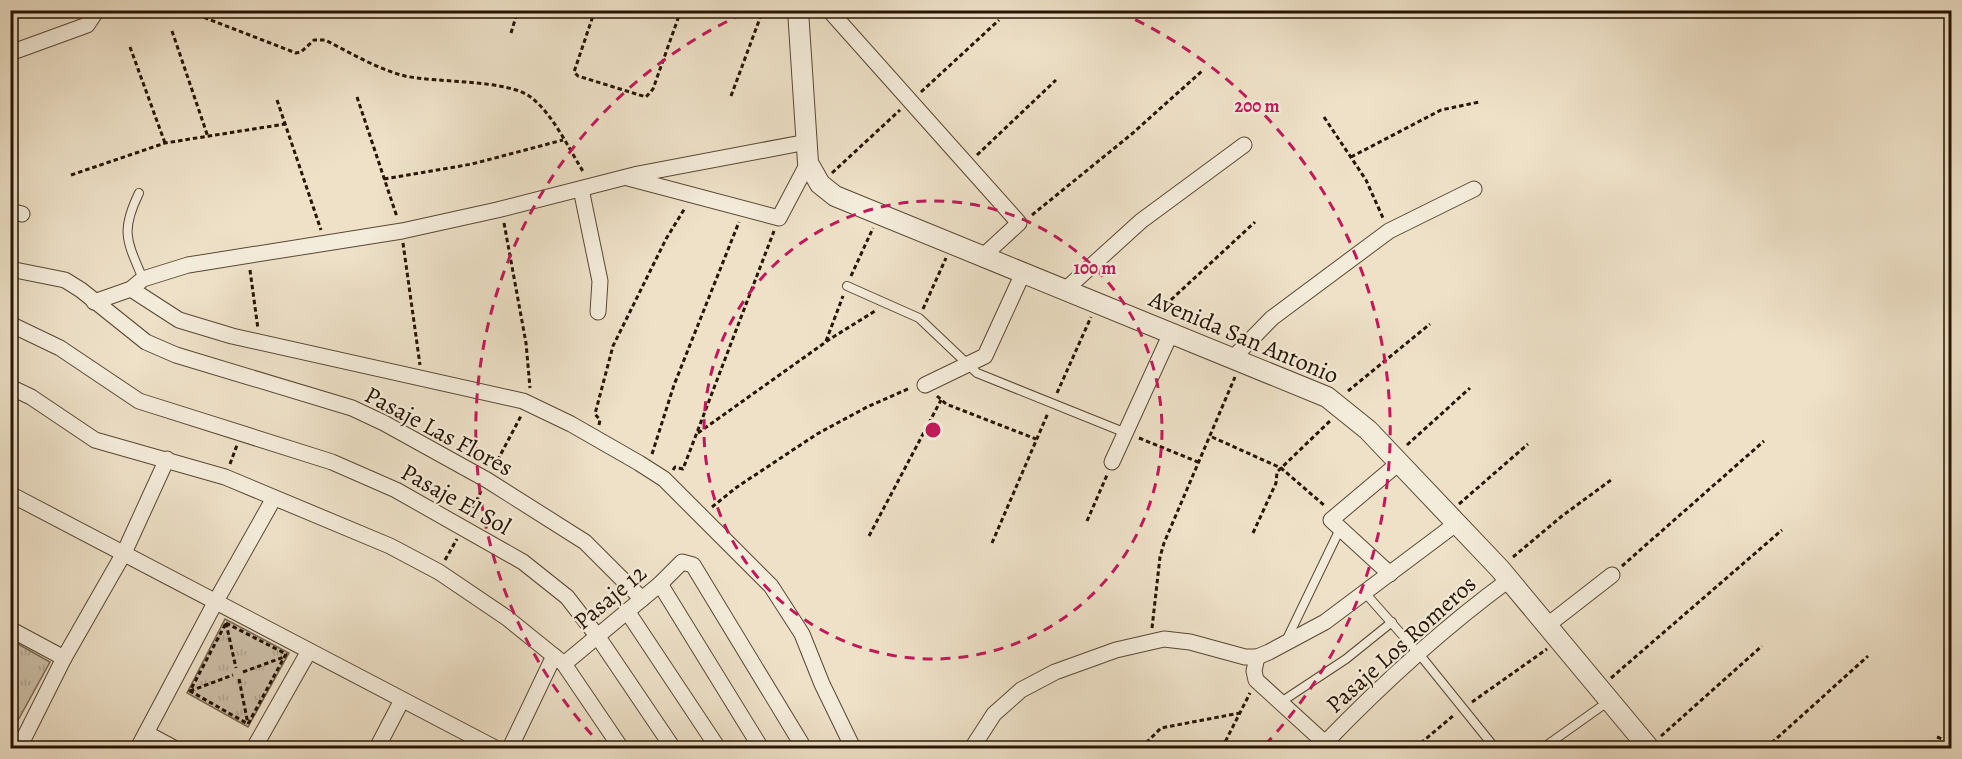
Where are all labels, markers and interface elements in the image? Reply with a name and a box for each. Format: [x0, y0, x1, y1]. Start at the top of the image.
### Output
text: 200 m [1234, 94, 1280, 118]
text: 100 m [1074, 256, 1116, 280]
street label: Avenida San Antonio [1143, 282, 1344, 391]
street label: Pasaje Las Flores [359, 379, 519, 483]
centre of rings [923, 420, 943, 440]
street label: Pasaje El Sol [395, 456, 517, 542]
street label: Pasaje 12 [567, 557, 653, 637]
street label: Pasaje Los Romeros [1319, 568, 1483, 720]

